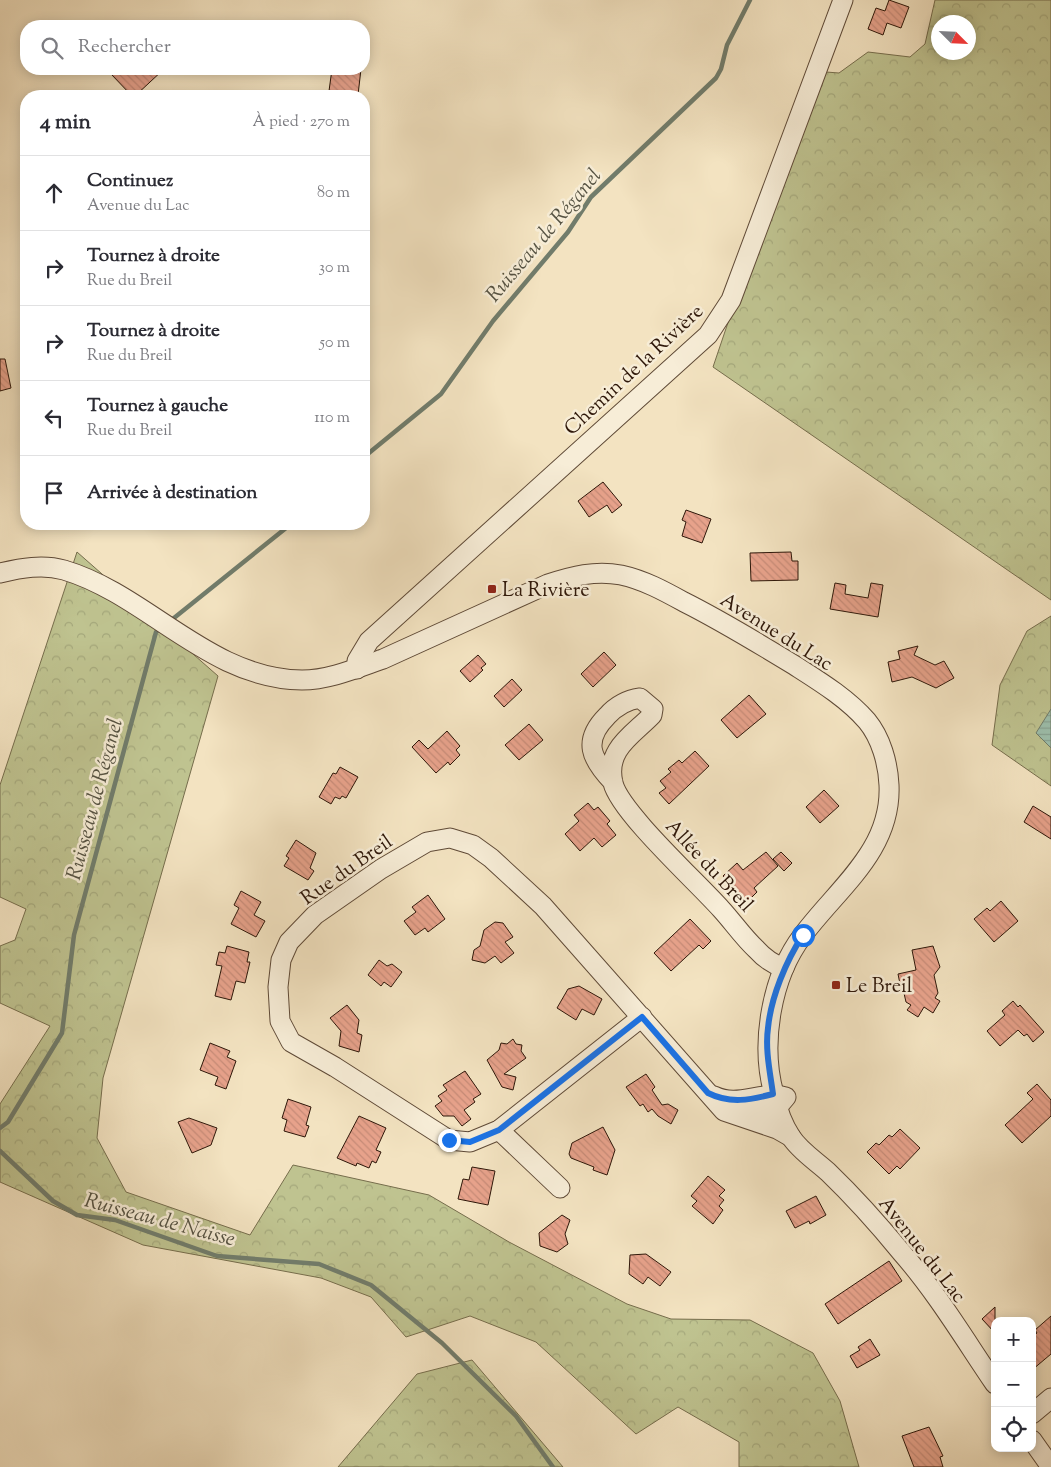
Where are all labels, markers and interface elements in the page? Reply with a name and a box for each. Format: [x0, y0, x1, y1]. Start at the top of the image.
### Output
north arrow [931, 15, 976, 60]
search box [20, 20, 370, 75]
icon: search [38, 34, 66, 62]
text: Rechercher [78, 34, 171, 61]
text: 4 min [40, 108, 91, 138]
text: À pied · 270 m [253, 111, 350, 134]
water label: Ruisseau de Réganel [480, 163, 609, 310]
text: Continuez [87, 168, 173, 195]
icon: ahead [40, 179, 68, 207]
text: 80 m [317, 182, 350, 205]
text: Avenue du Lac [87, 195, 189, 218]
text: Tournez à droite [87, 243, 220, 270]
icon: right [40, 254, 68, 282]
text: 30 m [319, 257, 350, 280]
text: Rue du Breil [87, 270, 172, 293]
street label: Chemin de la Rivière [559, 298, 711, 443]
text: Tournez à droite [87, 318, 220, 345]
icon: right [40, 329, 68, 357]
text: 50 m [319, 332, 350, 355]
text: Rue du Breil [87, 345, 172, 368]
text: Tournez à gauche [87, 393, 228, 420]
icon: left [40, 404, 68, 432]
text: 110 m [314, 407, 350, 430]
text: Rue du Breil [87, 420, 172, 443]
icon: arrive [40, 479, 68, 507]
text: Arrivée à destination [87, 480, 258, 507]
place label: La Rivière [502, 577, 590, 606]
marker: La Rivière [486, 583, 498, 595]
street label: Avenue du Lac [714, 587, 838, 679]
water label: Ruisseau de Réganel [60, 715, 132, 884]
street label: Allée du Breil [657, 814, 759, 920]
street label: Rue du Breil [296, 828, 400, 913]
route start [792, 924, 815, 947]
place label: Le Breil [846, 973, 913, 1002]
marker: Le Breil [830, 979, 842, 991]
route end [438, 1129, 461, 1152]
water label: Ruisseau de Naisse [81, 1186, 238, 1255]
street label: Avenue du Lac [870, 1191, 972, 1310]
map controls [991, 1317, 1036, 1452]
button: + [991, 1317, 1036, 1362]
button: − [991, 1362, 1036, 1407]
button: locate [991, 1407, 1036, 1452]

